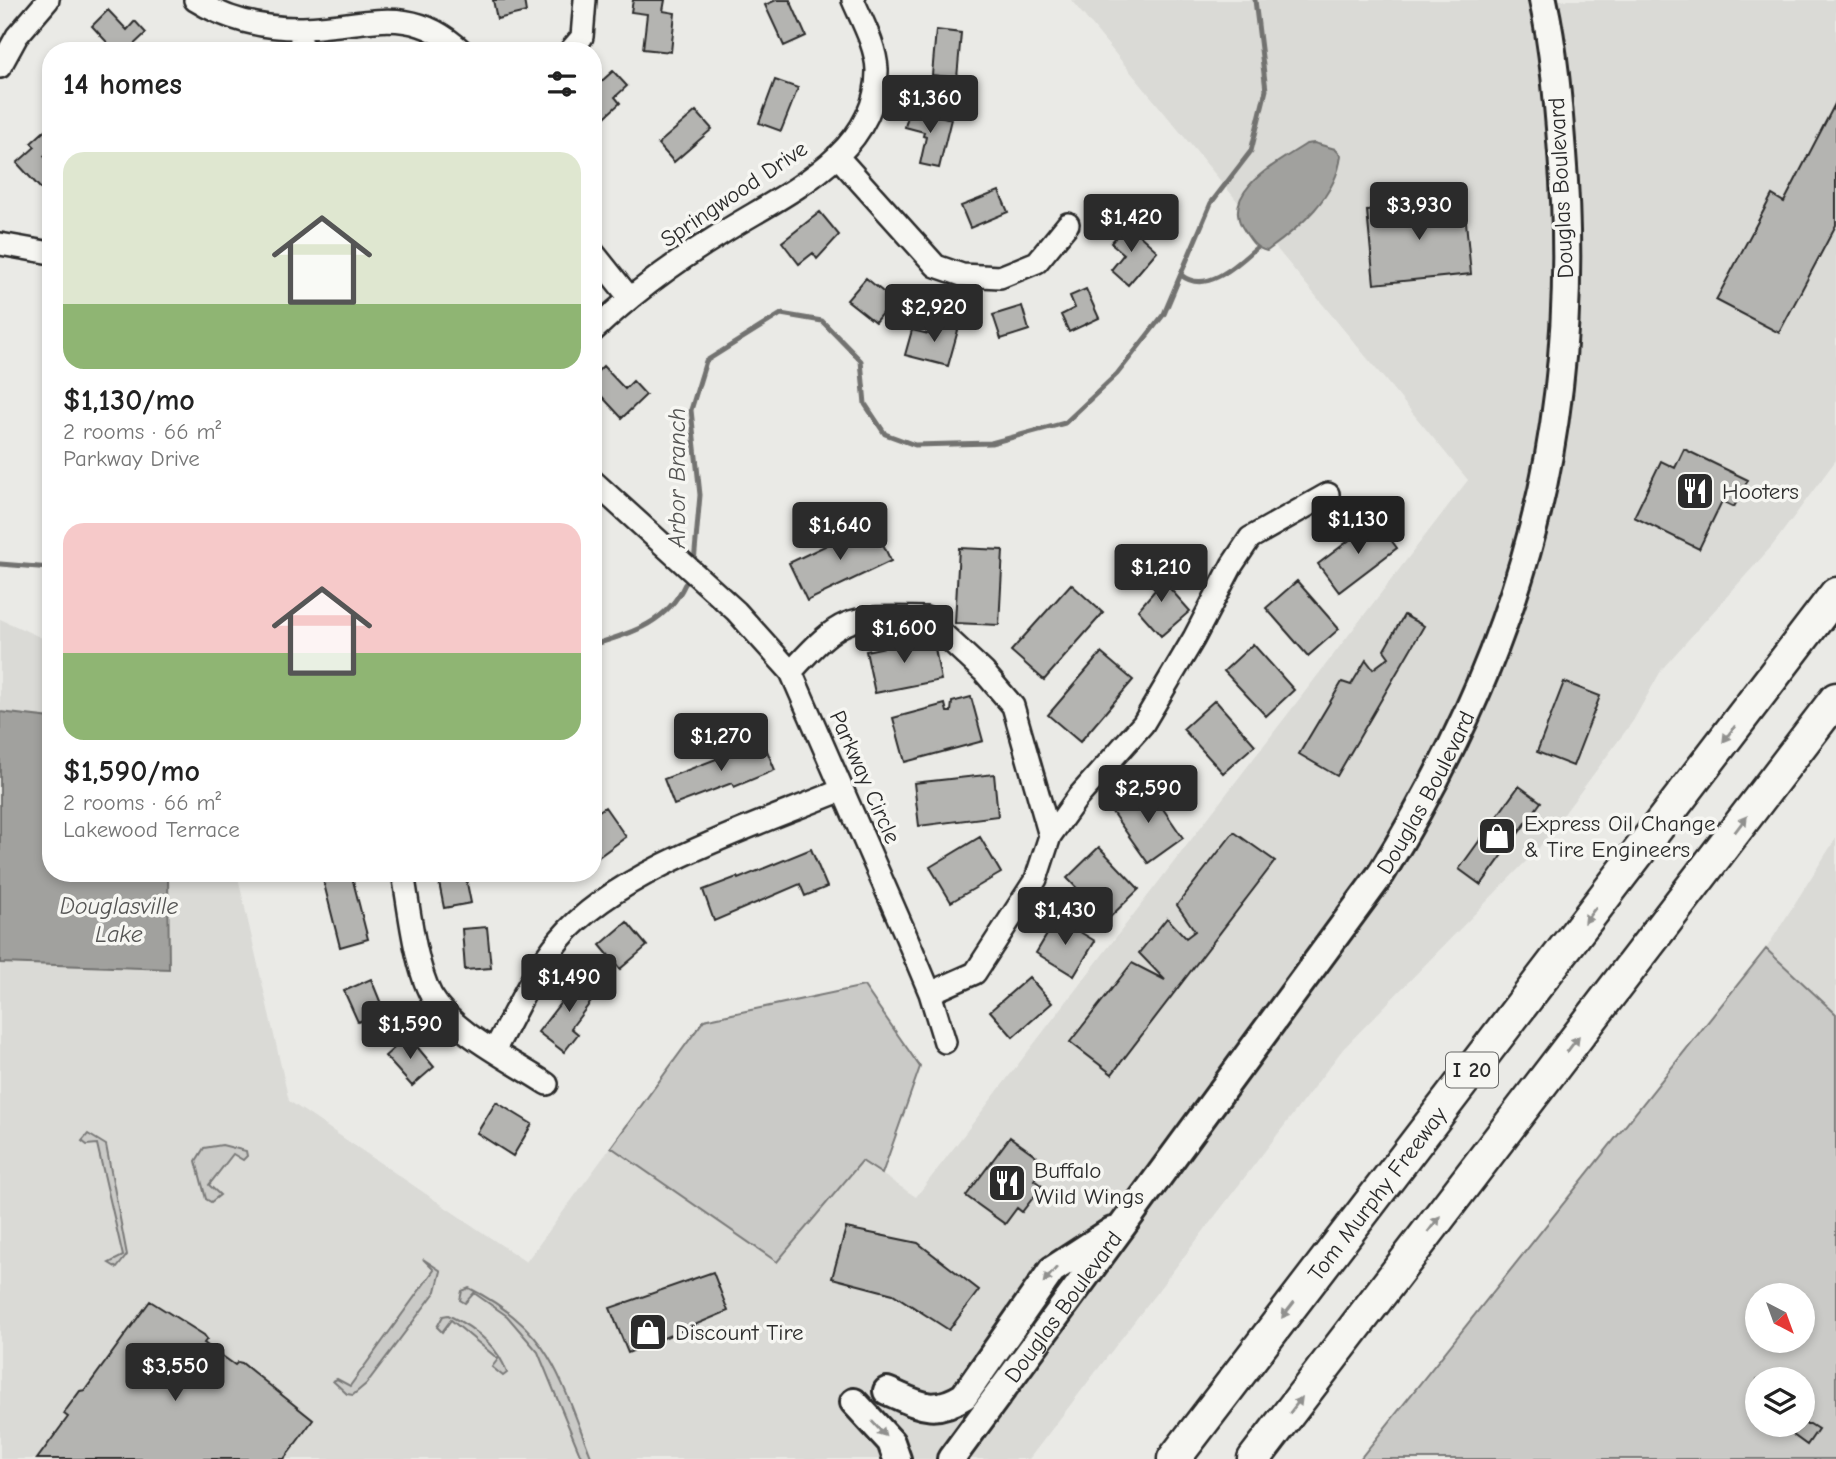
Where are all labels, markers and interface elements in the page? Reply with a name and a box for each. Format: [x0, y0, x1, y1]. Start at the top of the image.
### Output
icon: filters [543, 65, 581, 103]
text: 14 homes [63, 67, 182, 102]
pin: $1,360 [873, 76, 987, 135]
text: $1,360 [898, 84, 962, 111]
street label: Douglas Boulevard [1543, 97, 1579, 279]
street label: Springwood Drive [655, 135, 813, 253]
pin: $3,930 [1362, 182, 1476, 242]
text: $3,930 [1386, 191, 1452, 218]
pin: $1,420 [1074, 194, 1188, 254]
icon: home [259, 197, 385, 323]
text: $1,420 [1100, 203, 1162, 230]
pin: $2,920 [877, 284, 991, 344]
text: $2,920 [901, 293, 967, 320]
text: $1,130/mo [63, 383, 195, 418]
water label: Arbor Branch [663, 408, 691, 549]
text: 2 rooms · 66 m² [63, 418, 221, 445]
text: Parkway Drive [63, 445, 200, 472]
restaurant icon: Hooters [1674, 470, 1716, 512]
place label: Hooters [1722, 478, 1799, 505]
pin: $1,130 [1301, 496, 1415, 556]
pin: $1,640 [783, 503, 897, 562]
text: $1,130 [1328, 505, 1388, 532]
text: $1,640 [808, 511, 872, 538]
pin: $1,210 [1104, 544, 1218, 604]
text: $1,210 [1131, 553, 1191, 580]
icon: home [259, 568, 385, 694]
pin: $1,600 [847, 606, 961, 665]
text: $1,600 [871, 614, 937, 641]
street label: Parkway Circle [824, 706, 906, 848]
street label: Douglas Boulevard [1371, 707, 1480, 879]
pin: $1,270 [664, 714, 778, 773]
text: $1,270 [690, 722, 752, 749]
one-way arrow [1721, 725, 1736, 743]
text: $1,590/mo [63, 754, 200, 789]
pin: $2,590 [1091, 766, 1205, 825]
text: $2,590 [1114, 774, 1182, 801]
text: 2 rooms · 66 m² [63, 789, 221, 816]
place label: Express Oil Change & Tire Engineers [1524, 810, 1715, 863]
shop icon: Express Oil Change & Tire Engineers [1476, 815, 1518, 857]
one-way arrow [1733, 815, 1747, 833]
text: Lakewood Terrace [63, 816, 240, 843]
pin: $1,430 [1008, 888, 1122, 947]
water label: Douglasville Lake [60, 892, 178, 948]
text: $1,430 [1034, 896, 1096, 923]
one-way arrow [1584, 906, 1598, 924]
pin: $1,490 [512, 954, 626, 1014]
text: $1,490 [537, 963, 601, 990]
pin: $1,590 [353, 1002, 467, 1061]
text: $1,590 [378, 1010, 442, 1037]
one-way arrow [1565, 1035, 1580, 1053]
road number: I 20 [1446, 1052, 1498, 1088]
street label: Tom Murphy Freeway [1302, 1101, 1453, 1286]
place label: Buffalo Wild Wings [1034, 1157, 1144, 1210]
restaurant icon: Buffalo Wild Wings [986, 1162, 1028, 1204]
one-way arrow [1427, 1216, 1442, 1234]
street label: Douglas Boulevard [998, 1226, 1127, 1388]
one-way arrow [1042, 1266, 1058, 1284]
north arrow [1745, 1283, 1815, 1353]
map controls [1745, 1283, 1815, 1437]
one-way arrow [1281, 1300, 1296, 1318]
shop icon: Discount Tire [627, 1311, 669, 1353]
place label: Discount Tire [675, 1319, 804, 1346]
pin: $3,550 [118, 1344, 232, 1403]
text: $3,550 [141, 1352, 209, 1379]
button: layers [1745, 1367, 1815, 1437]
one-way arrow [1289, 1396, 1303, 1414]
one-way arrow [870, 1420, 886, 1437]

